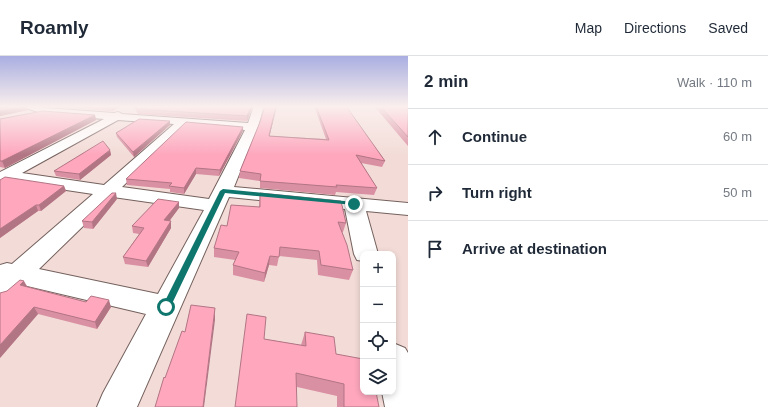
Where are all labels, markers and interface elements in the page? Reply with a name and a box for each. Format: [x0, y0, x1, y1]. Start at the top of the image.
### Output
text: Roamly [20, 17, 89, 38]
text: Map [575, 20, 602, 36]
text: Directions [624, 20, 686, 36]
text: Saved [708, 20, 748, 36]
text: 2 min [424, 72, 468, 91]
text: Walk · 110 m [677, 75, 752, 90]
icon: ahead [424, 126, 446, 148]
text: Continue [462, 128, 527, 145]
text: 60 m [723, 129, 752, 144]
icon: right [424, 182, 446, 204]
text: Turn right [462, 184, 532, 201]
text: 50 m [723, 185, 752, 200]
route end [345, 195, 363, 213]
icon: arrive [424, 238, 446, 260]
text: Arrive at destination [462, 240, 607, 257]
map controls [360, 251, 396, 395]
button: + [360, 251, 396, 287]
button: − [360, 287, 396, 323]
route start [157, 298, 175, 316]
button: locate [360, 323, 396, 359]
button: layers [360, 359, 396, 395]

